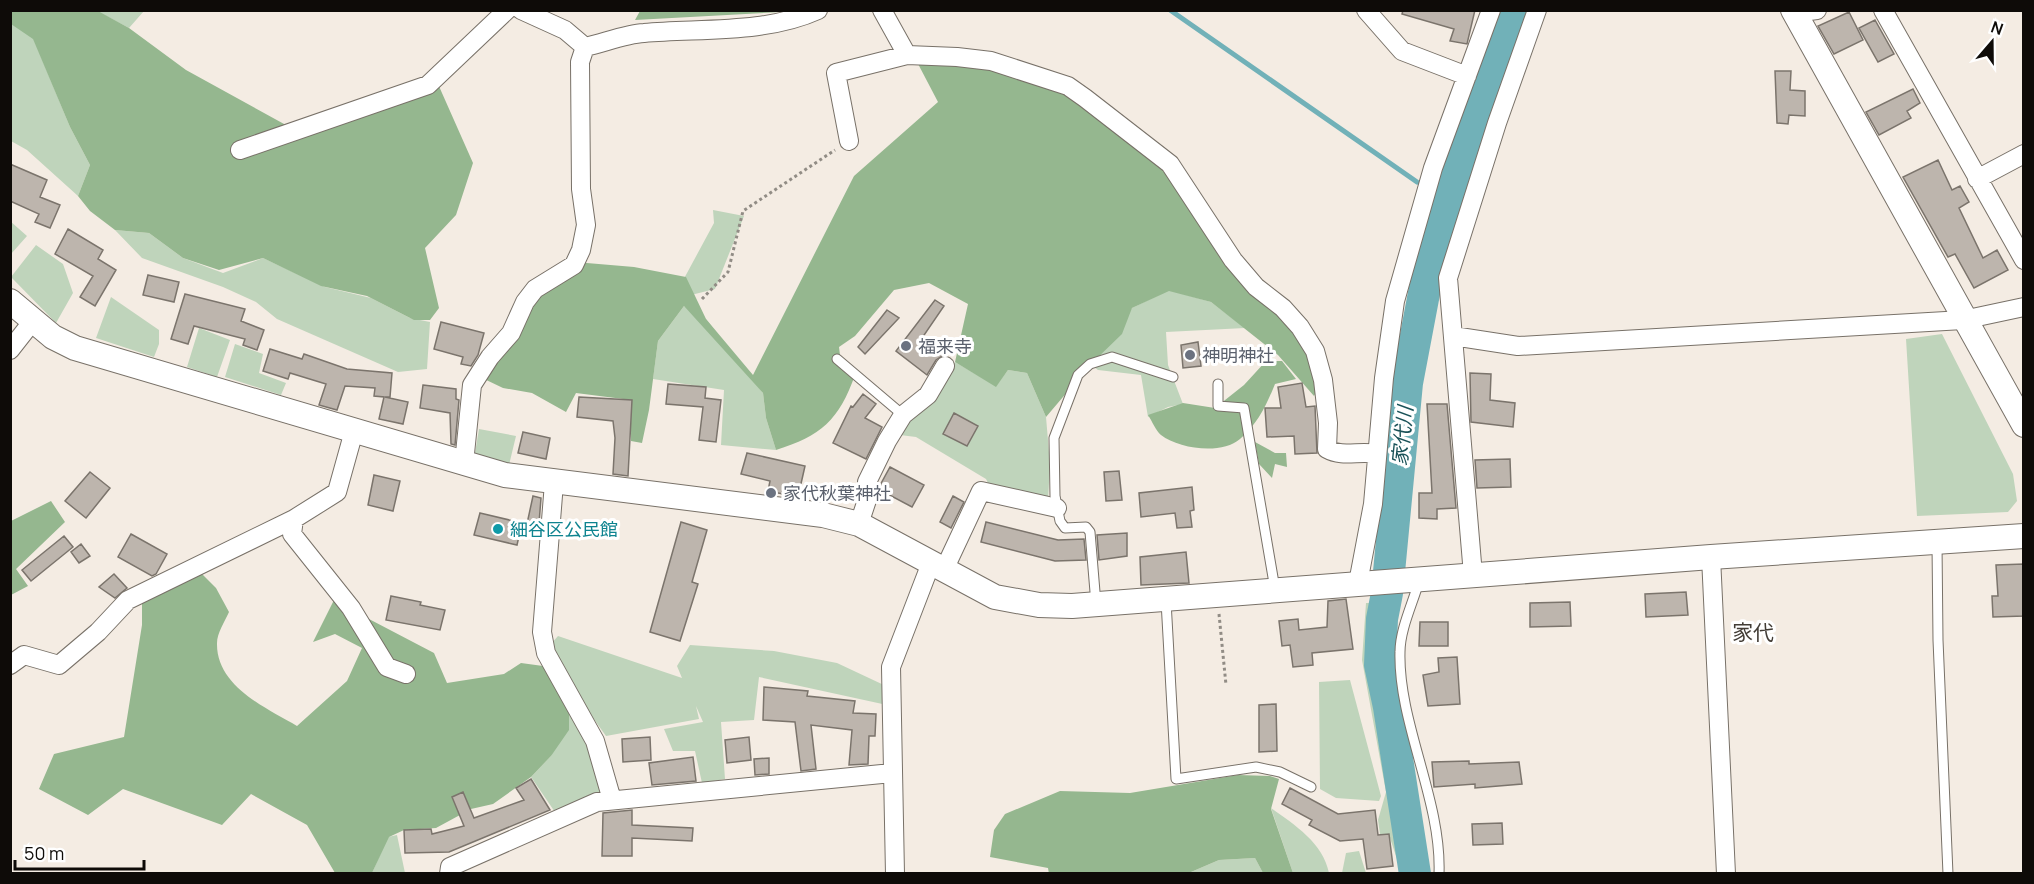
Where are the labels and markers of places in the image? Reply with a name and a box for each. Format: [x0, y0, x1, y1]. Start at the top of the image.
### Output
place label: 福来寺 [918, 334, 972, 358]
marker: 福来寺 [899, 339, 913, 353]
place label: 神明神社 [1202, 343, 1274, 367]
marker: 神明神社 [1183, 348, 1197, 362]
place label: 家代秋葉神社 [783, 481, 891, 505]
marker: 家代秋葉神社 [764, 486, 778, 500]
place label: 細谷区公民館 [510, 517, 618, 541]
marker: 細谷区公民館 [491, 522, 505, 536]

